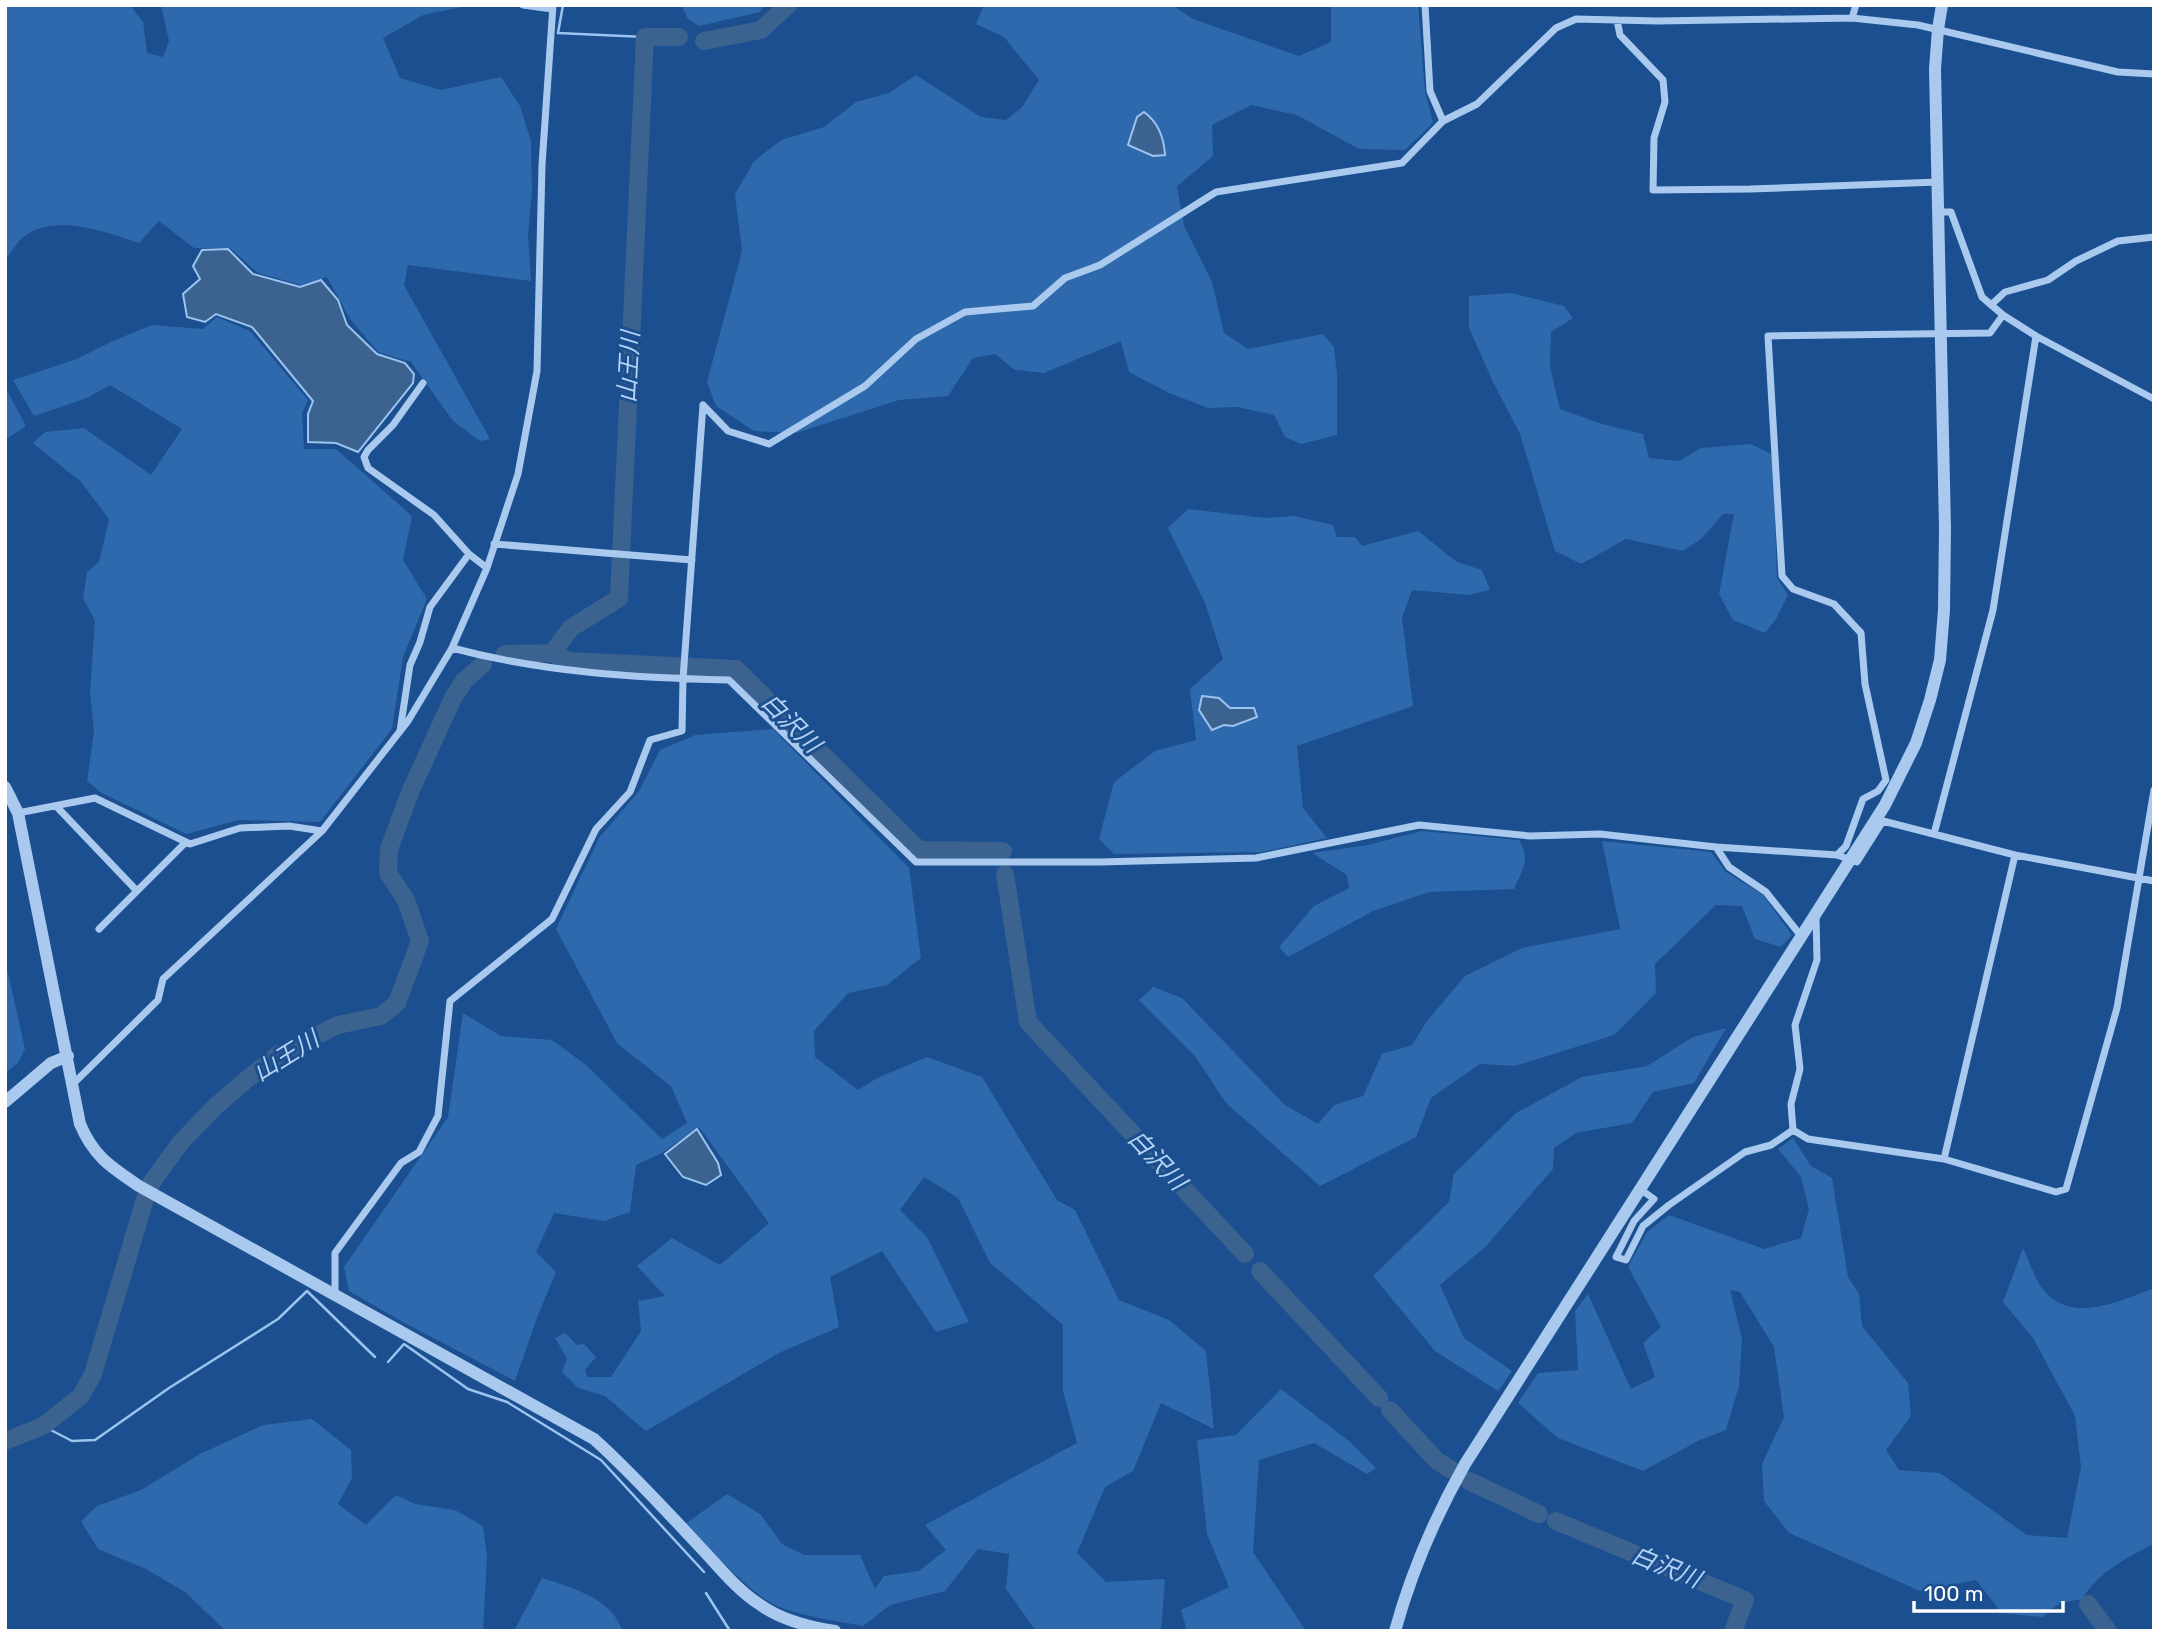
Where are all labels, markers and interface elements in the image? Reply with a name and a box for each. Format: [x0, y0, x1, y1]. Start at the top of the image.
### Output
water label: 山王川 [613, 327, 645, 404]
water label: 白沢川 [756, 688, 828, 760]
water label: 山王川 [248, 1023, 326, 1087]
water label: 白沢川 [1122, 1124, 1194, 1198]
water label: 白沢川 [1627, 1541, 1707, 1595]
scale bar [1914, 1570, 2063, 1614]
text: 100 m [1924, 1581, 1983, 1606]

